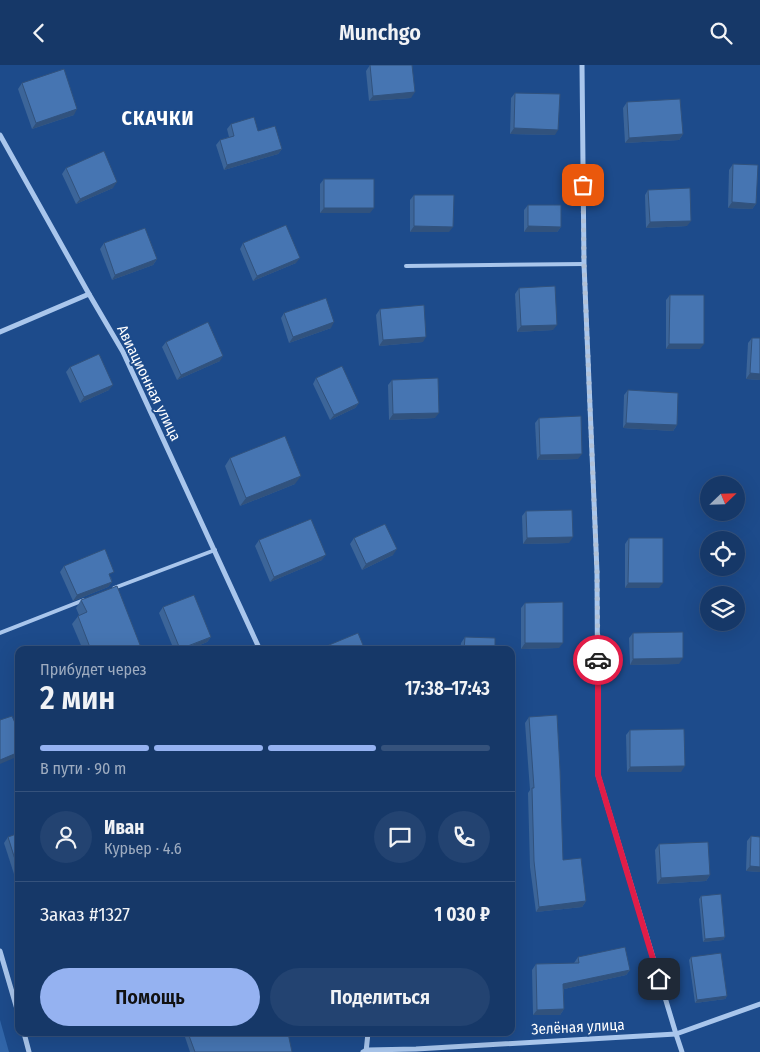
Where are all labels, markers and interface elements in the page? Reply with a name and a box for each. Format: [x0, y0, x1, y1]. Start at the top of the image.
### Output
icon: back [25, 19, 53, 47]
text: Munchgo [339, 19, 421, 46]
icon: search [707, 19, 735, 47]
district label: СКАЧКИ [122, 106, 194, 130]
pin [562, 164, 604, 206]
icon: bag [569, 171, 597, 199]
street label: Авиационная улица [113, 322, 185, 444]
north arrow [700, 476, 745, 521]
map controls [700, 476, 745, 631]
button: locate [700, 531, 745, 576]
button: layers [700, 586, 745, 631]
courier [573, 635, 623, 685]
icon: car [584, 646, 612, 674]
text: Прибудет через [40, 660, 147, 679]
text: 17:38–17:43 [405, 677, 490, 700]
text: 2 мин [40, 679, 115, 717]
text: В пути · 90 m [40, 759, 126, 778]
button: person [40, 811, 92, 863]
button: chat [374, 811, 426, 863]
button: phone [438, 811, 490, 863]
text: Иван [104, 816, 144, 839]
text: Курьер · 4.6 [104, 839, 182, 858]
text: Заказ #1327 [40, 903, 130, 926]
text: 1 030 ₽ [434, 903, 490, 926]
pin [638, 958, 680, 1000]
icon: home [645, 965, 673, 993]
button: Помощь [40, 968, 260, 1026]
button: Поделиться [270, 968, 490, 1026]
street label: Зелёная улица [531, 1016, 625, 1038]

